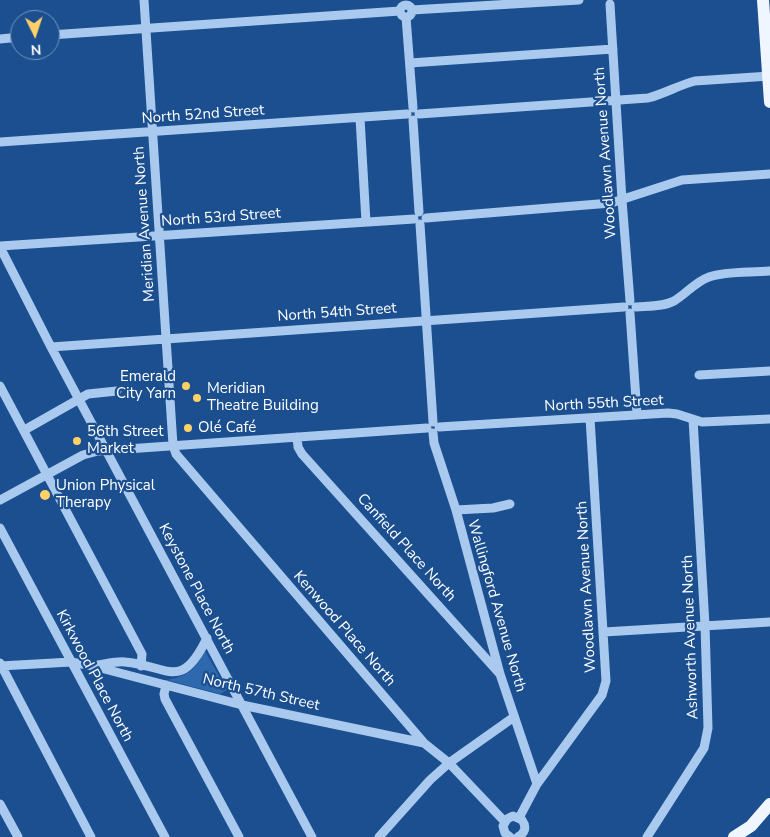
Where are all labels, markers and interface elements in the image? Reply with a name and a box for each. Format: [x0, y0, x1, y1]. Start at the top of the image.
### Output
north arrow [10, 10, 60, 60]
text: N [30, 40, 42, 59]
street label: Woodlawn Avenue North [591, 66, 621, 240]
street label: North 52nd Street [141, 102, 265, 128]
street label: Meridian Avenue North [131, 146, 159, 302]
street label: North 53rd Street [161, 205, 281, 231]
street label: North 54th Street [277, 300, 397, 326]
place label: Emerald City Yarn [116, 368, 176, 403]
marker: Emerald City Yarn [180, 380, 192, 392]
place label: Meridian Theatre Building [207, 380, 319, 415]
marker: Meridian Theatre Building [191, 392, 203, 404]
street label: North 55th Street [544, 392, 664, 416]
place label: Olé Café [198, 419, 256, 437]
marker: Olé Café [182, 422, 194, 434]
place label: 56th Street Market [87, 423, 164, 458]
marker: 56th Street Market [71, 435, 83, 447]
place label: Union Physical Therapy [56, 477, 155, 512]
marker: Union Physical Therapy [38, 488, 52, 502]
street label: Canfield Place North [353, 490, 459, 606]
street label: Woodlawn Avenue North [574, 501, 600, 673]
street label: Wallingford Avenue North [463, 518, 529, 694]
street label: Keystone Place North [154, 521, 238, 657]
street label: Ashworth Avenue North [679, 554, 703, 720]
street label: Kenwood Place North [289, 568, 399, 690]
street label: Kirkwood Place North [52, 607, 136, 745]
street label: North 57th Street [201, 671, 321, 715]

